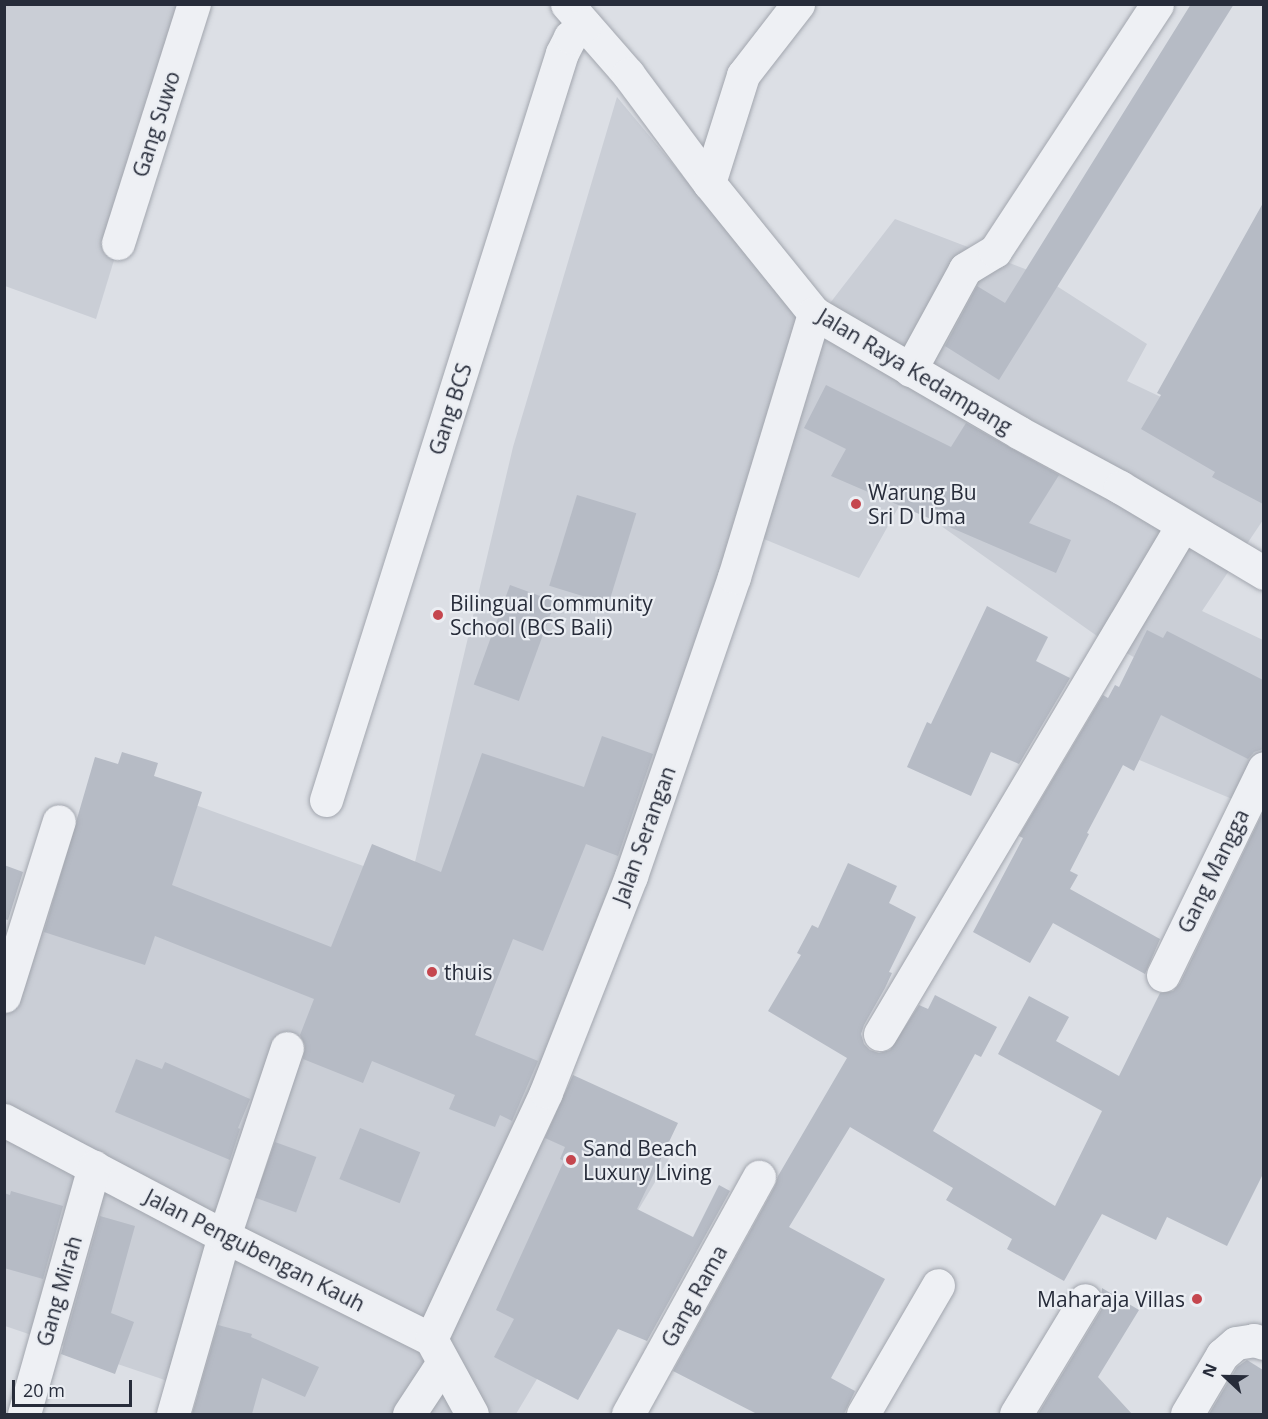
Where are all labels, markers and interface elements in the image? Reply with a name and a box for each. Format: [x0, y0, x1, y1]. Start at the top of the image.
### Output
street label: Gang Suwo [127, 68, 185, 180]
street label: Jalan Raya Kedampang [813, 303, 1017, 439]
street label: Gang BCS [423, 360, 477, 458]
place label: Warung Bu Sri D Uma [868, 479, 977, 529]
marker: Warung Bu Sri D Uma [849, 497, 863, 511]
place label: Bilingual Community School (BCS Bali) [450, 590, 653, 640]
marker: Bilingual Community School (BCS Bali) [431, 608, 445, 622]
street label: Jalan Serangan [607, 763, 681, 907]
street label: Gang Mangga [1172, 805, 1254, 937]
place label: thuis [444, 959, 493, 985]
marker: thuis [425, 965, 439, 979]
place label: Sand Beach Luxury Living [583, 1135, 712, 1185]
marker: Sand Beach Luxury Living [564, 1153, 578, 1167]
street label: Jalan Pengubengan Kauh [141, 1184, 369, 1316]
street label: Gang Mirah [31, 1233, 87, 1349]
street label: Gang Rama [656, 1241, 732, 1351]
place label: Maharaja Villas [1037, 1286, 1185, 1312]
marker: Maharaja Villas [1190, 1292, 1204, 1306]
north arrow [1196, 1347, 1256, 1407]
text: N [1197, 1360, 1222, 1380]
scale bar [15, 1368, 135, 1406]
text: 20 m [23, 1378, 65, 1402]

